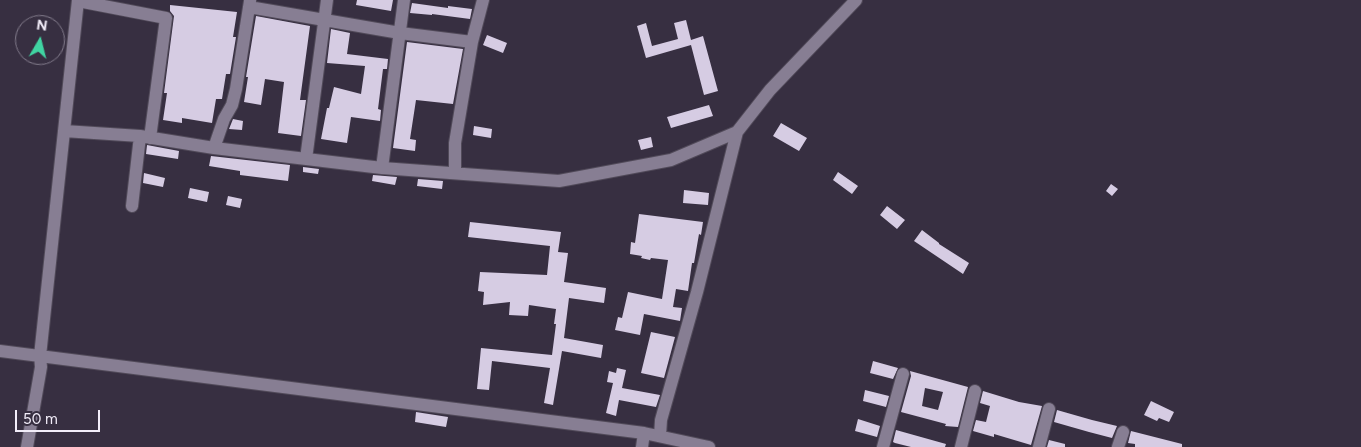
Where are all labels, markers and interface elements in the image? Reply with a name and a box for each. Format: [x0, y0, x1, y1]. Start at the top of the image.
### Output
north arrow [15, 15, 65, 65]
text: N [35, 16, 49, 35]
scale bar [18, 400, 102, 432]
text: 50 m [23, 410, 58, 428]

